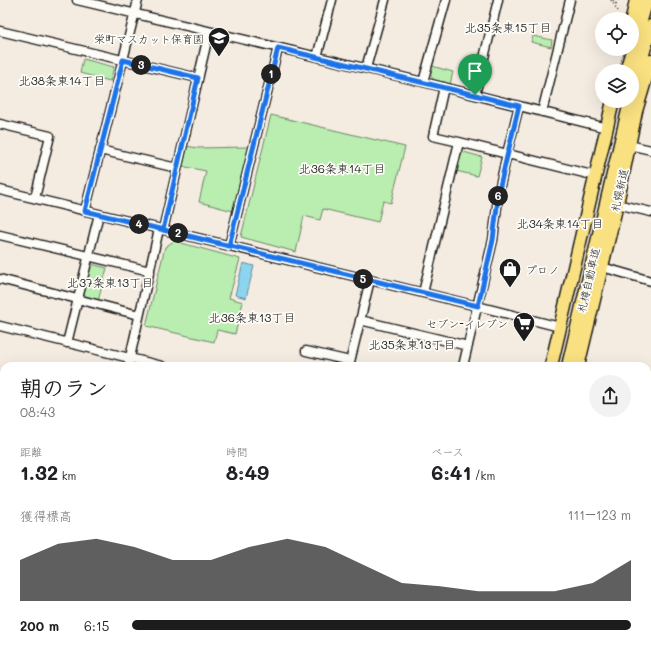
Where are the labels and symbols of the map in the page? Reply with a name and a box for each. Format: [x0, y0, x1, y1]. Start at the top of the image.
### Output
district label: 北35条東15丁目 [465, 19, 551, 35]
school or university icon: 栄町マスカット保育園 [206, 25, 232, 58]
place label: 栄町マスカット保育園 [94, 31, 204, 46]
pin [458, 54, 492, 95]
pin: 3 [131, 55, 151, 75]
pin: 1 [261, 64, 281, 84]
district label: 北38条東14丁目 [19, 72, 105, 88]
district label: 北36条東14丁目 [299, 160, 385, 176]
street label: 札幌新道 [607, 167, 631, 213]
pin: 6 [488, 186, 508, 206]
pin: 4 [129, 214, 149, 234]
district label: 北34条東14丁目 [517, 215, 603, 231]
pin: 2 [168, 223, 188, 243]
street label: 札樽自動車道 [573, 246, 603, 314]
shop icon: プロノ [497, 256, 523, 289]
place label: プロノ [526, 262, 559, 277]
pin: 5 [353, 269, 373, 289]
district label: 北37条東13丁目 [67, 274, 153, 290]
district label: 北36条東13丁目 [209, 309, 295, 325]
supermarket icon: セブン-イレブン [511, 310, 537, 343]
place label: セブン-イレブン [426, 316, 508, 331]
district label: 北35条東13丁目 [369, 336, 455, 352]

